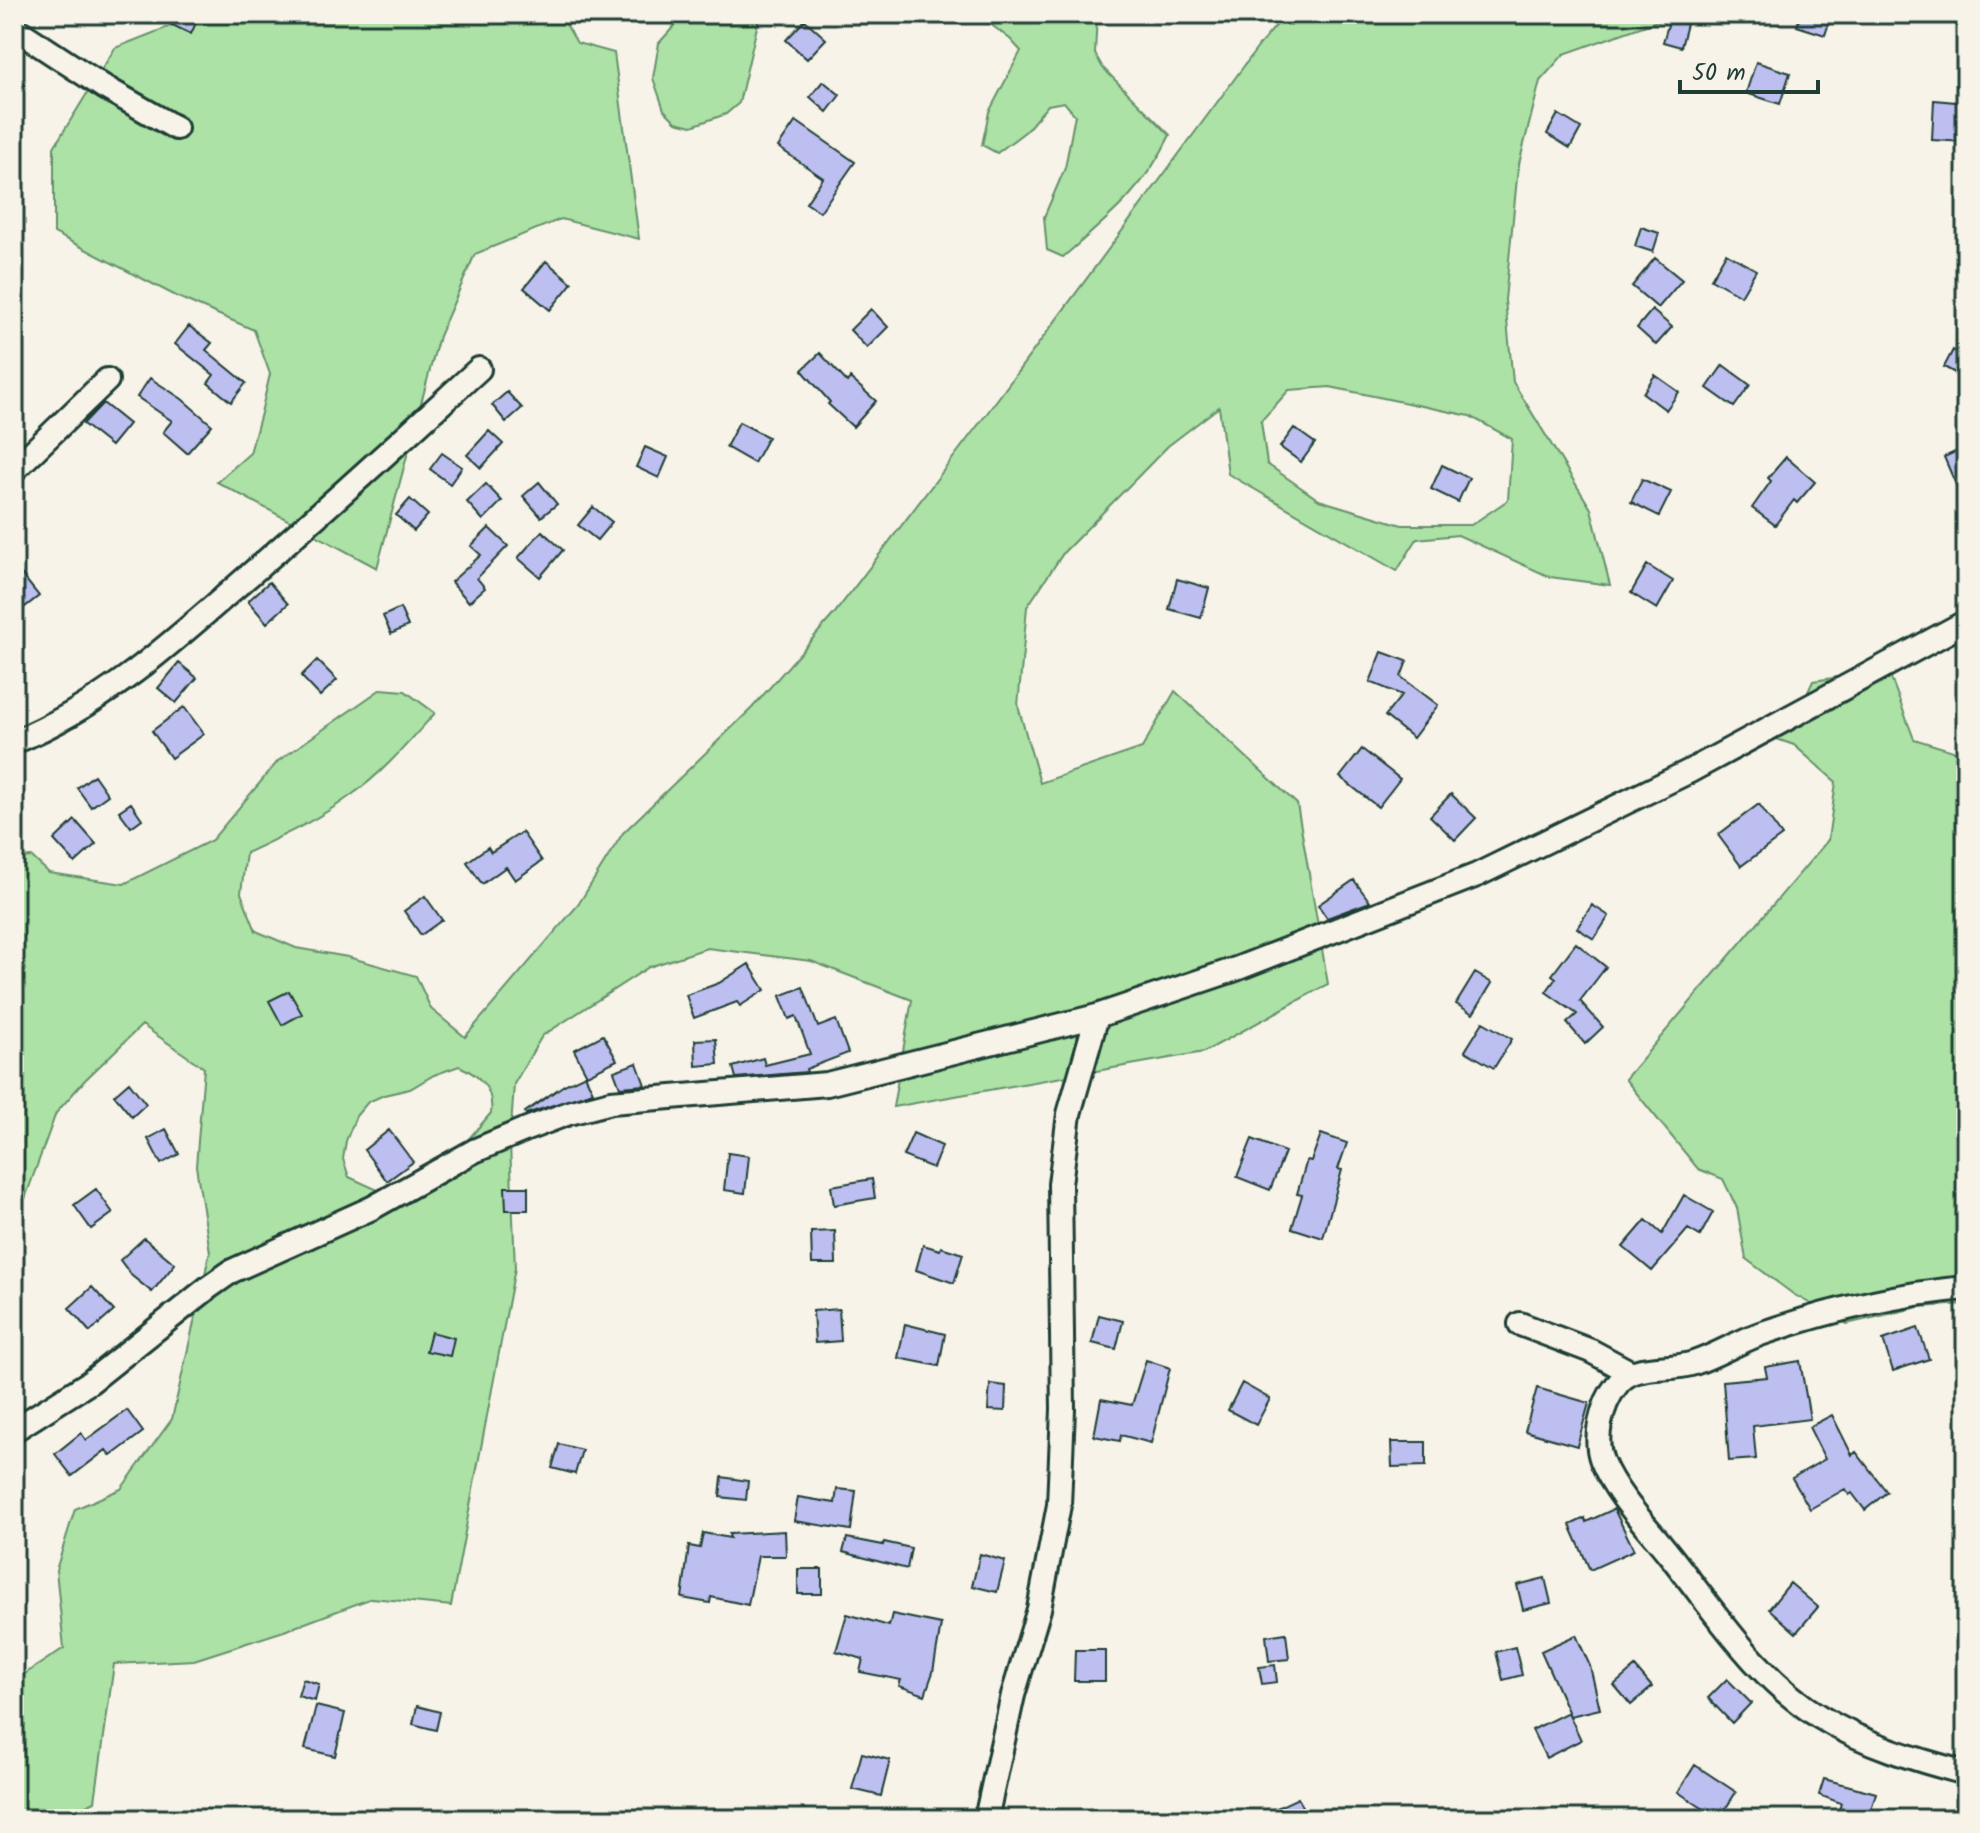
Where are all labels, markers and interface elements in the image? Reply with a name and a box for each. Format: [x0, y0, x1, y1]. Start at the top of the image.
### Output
scale bar [1680, 44, 1818, 94]
text: 50 m [1692, 54, 1746, 93]

